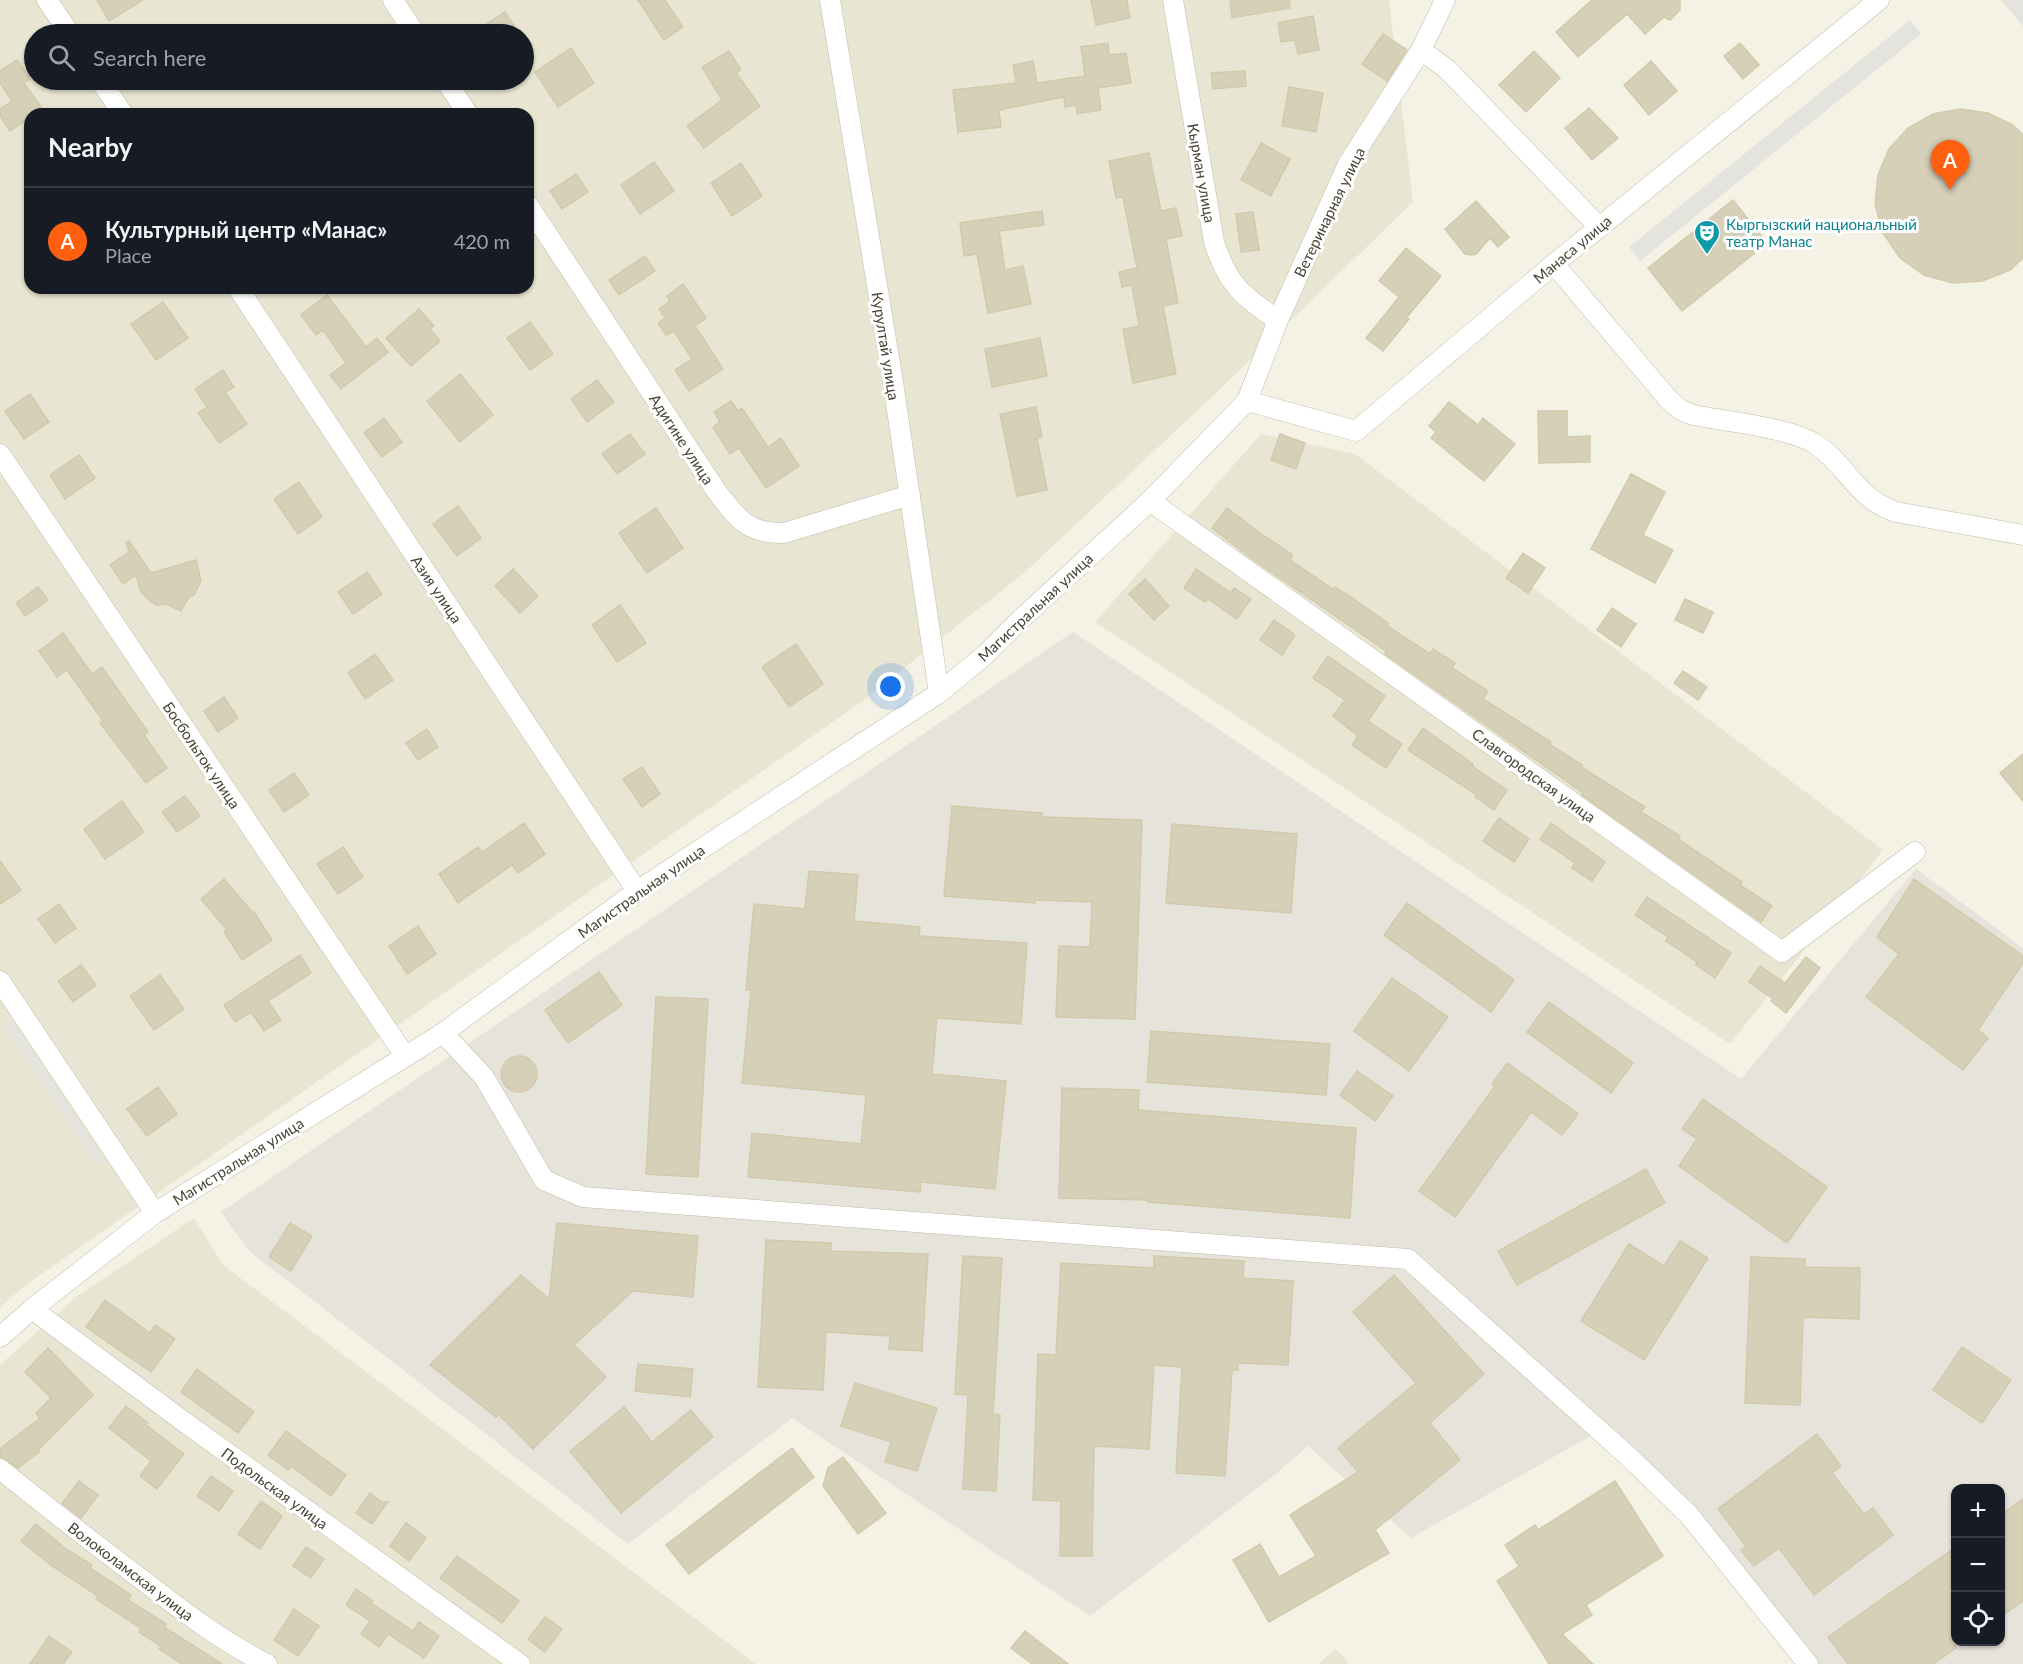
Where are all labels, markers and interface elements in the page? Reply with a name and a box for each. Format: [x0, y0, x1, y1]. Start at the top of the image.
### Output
search box [24, 24, 534, 90]
icon: search [45, 41, 78, 74]
text: Search here [93, 44, 206, 71]
street label: Кырман улица [1184, 122, 1220, 224]
text: Nearby [48, 131, 133, 163]
pin: A [1930, 140, 1970, 190]
street label: Ветеринарная улица [1290, 144, 1368, 280]
street label: Манаса улица [1529, 211, 1615, 287]
place label: Кыргызский национальный театр Манас [1726, 215, 1917, 250]
text: Культурный центр «Манас» [105, 216, 387, 243]
theatre icon: Кыргызский национальный театр Манас [1692, 218, 1722, 256]
text: A [61, 229, 74, 253]
text: 420 m [454, 229, 510, 253]
text: Place [105, 243, 152, 267]
street label: Курултай улица [869, 291, 903, 401]
street label: Адигине улица [646, 390, 718, 488]
street label: Магистральная улица [974, 549, 1096, 665]
street label: Азия улица [408, 552, 466, 626]
your location [876, 672, 905, 701]
street label: Босбольток улица [160, 698, 244, 812]
street label: Славгородская улица [1469, 724, 1599, 826]
street label: Магистральная улица [574, 840, 708, 942]
street label: Магистральная улица [169, 1113, 307, 1209]
street label: Подольская улица [218, 1443, 332, 1533]
map controls [1951, 1484, 2005, 1646]
button: + [1951, 1484, 2005, 1538]
street label: Волоколамская улица [65, 1518, 197, 1624]
button: − [1951, 1538, 2005, 1592]
button: locate [1951, 1592, 2005, 1646]

